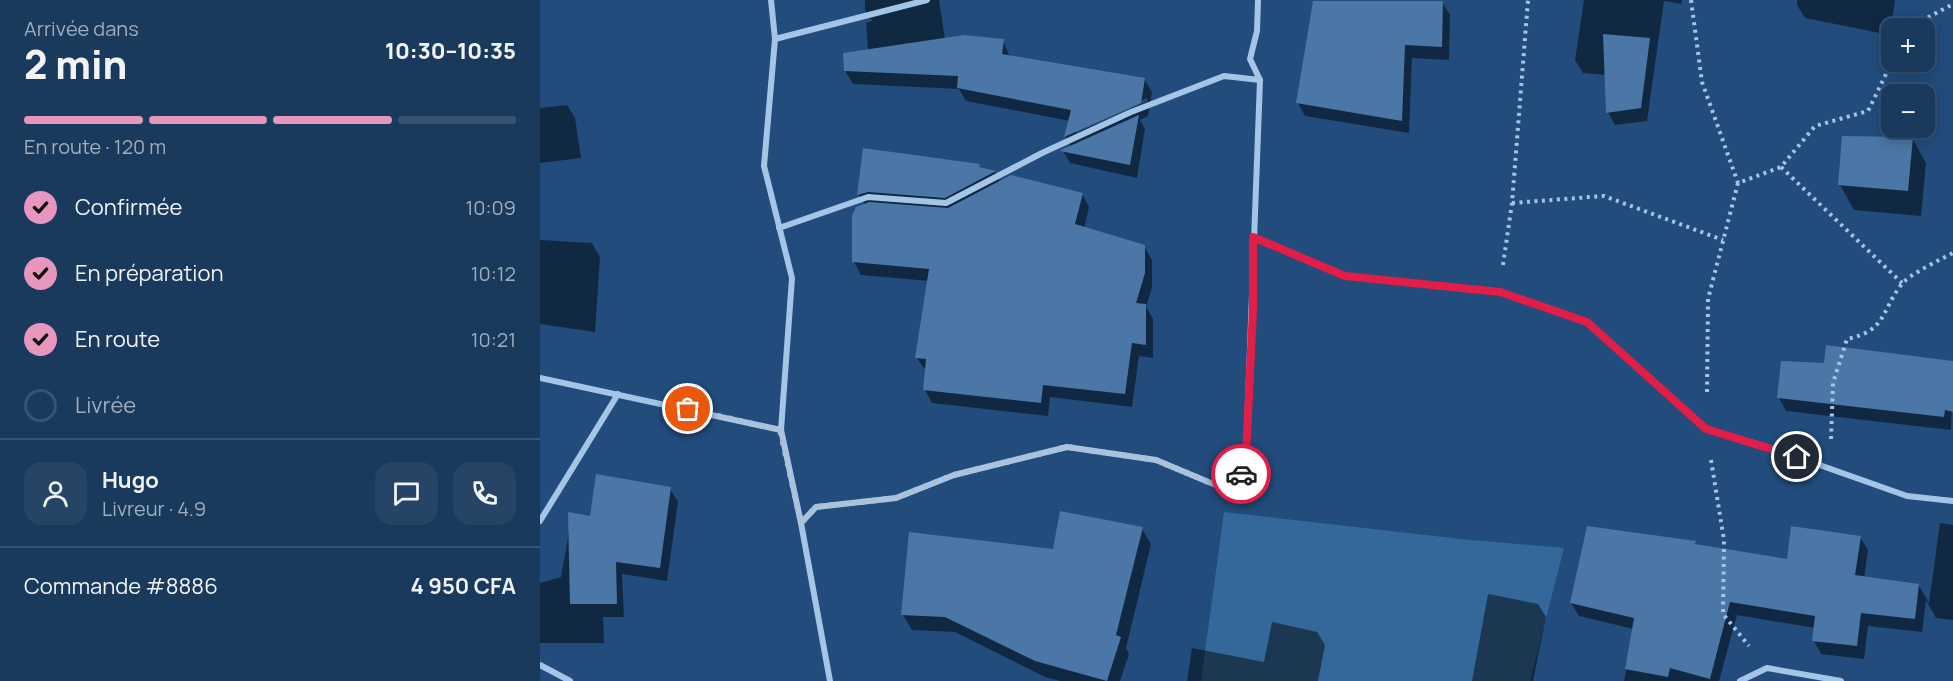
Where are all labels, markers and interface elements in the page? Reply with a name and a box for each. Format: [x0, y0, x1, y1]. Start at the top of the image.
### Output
text: Arrivée dans [24, 15, 139, 42]
map controls [1881, 18, 1935, 138]
button: + [1881, 18, 1935, 72]
text: 10:30–10:35 [385, 36, 516, 66]
text: 2 min [24, 37, 127, 91]
button: − [1881, 84, 1935, 138]
text: En route · 120 m [24, 133, 166, 160]
icon: check [24, 191, 57, 224]
text: Confirmée [75, 192, 182, 222]
text: 10:09 [465, 194, 516, 221]
icon: check [24, 257, 57, 290]
text: En préparation [75, 258, 223, 288]
text: 10:12 [471, 260, 516, 287]
icon: check [24, 323, 57, 356]
text: En route [75, 324, 160, 354]
text: 10:21 [471, 326, 516, 353]
pin [662, 383, 713, 434]
text: Livrée [75, 390, 136, 420]
icon: bag [671, 392, 704, 425]
pin [1771, 431, 1822, 482]
icon: home [1780, 440, 1813, 473]
courier [1211, 444, 1271, 504]
icon: car [1225, 458, 1258, 491]
button: person [24, 462, 87, 525]
button: chat [375, 462, 438, 525]
button: phone [453, 462, 516, 525]
text: Hugo [102, 465, 159, 495]
text: Livreur · 4.9 [102, 495, 206, 522]
text: Commande #8886 [24, 571, 218, 601]
text: 4 950 CFA [410, 571, 516, 601]

